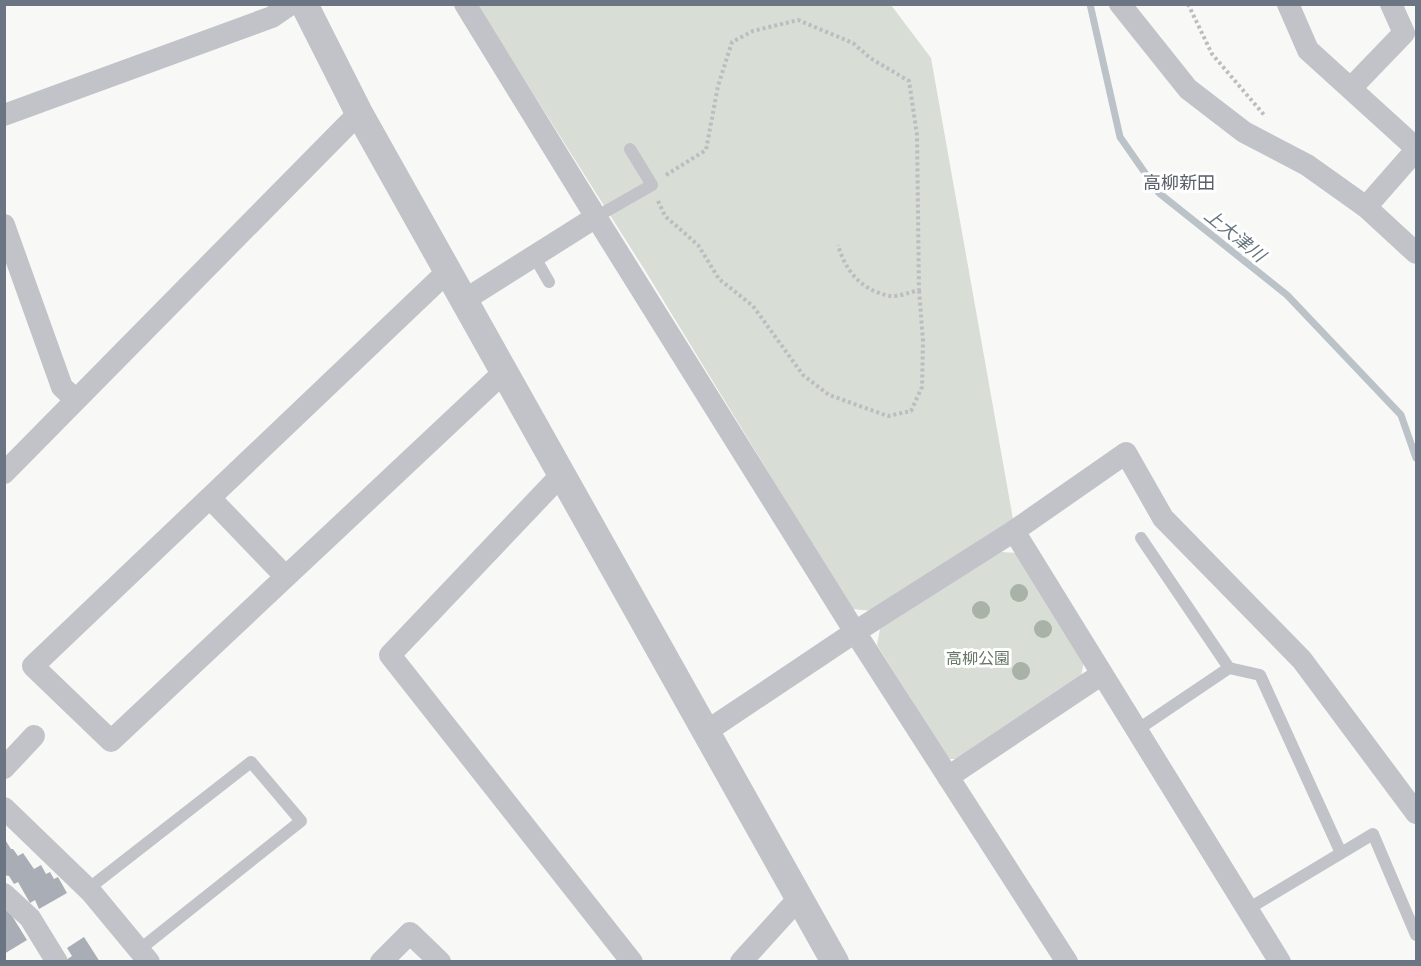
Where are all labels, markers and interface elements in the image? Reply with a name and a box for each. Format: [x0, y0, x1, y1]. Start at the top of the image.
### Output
district label: 高柳新田 [1143, 169, 1215, 196]
water label: 上大津川 [1199, 202, 1273, 269]
park label: 高柳公園 [946, 646, 1010, 670]

